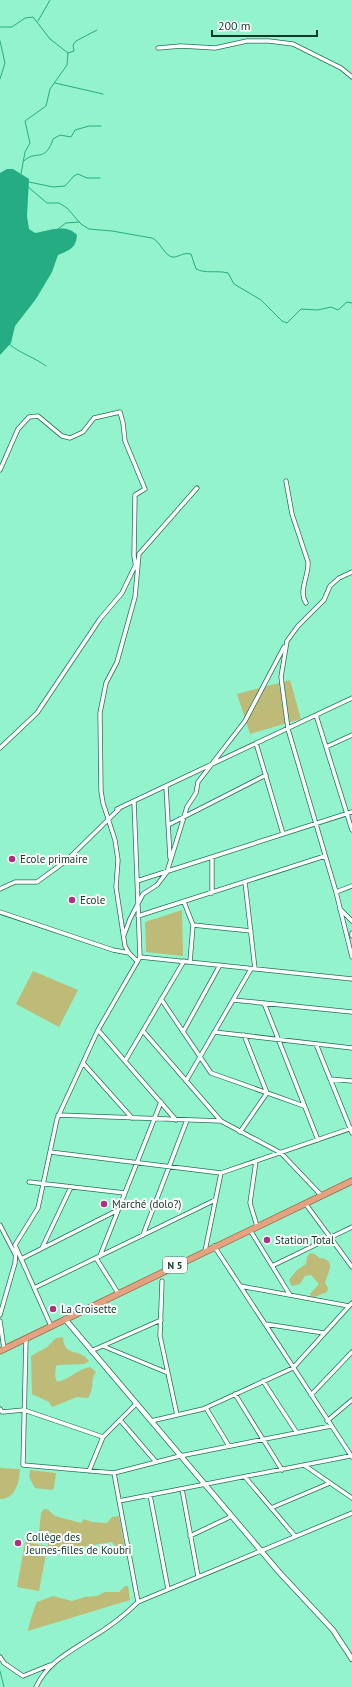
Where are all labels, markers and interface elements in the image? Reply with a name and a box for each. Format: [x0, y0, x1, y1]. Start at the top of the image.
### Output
scale bar [212, 12, 317, 38]
text: 200 m [218, 18, 251, 33]
place label: Ecole primaire [20, 852, 88, 866]
marker: Ecole primaire [7, 854, 17, 864]
place label: Ecole [80, 893, 106, 907]
marker: Ecole [67, 895, 77, 905]
place label: Marché (dolo?) [112, 1197, 181, 1211]
marker: Marché (dolo?) [99, 1199, 109, 1209]
place label: Station Total [275, 1233, 335, 1247]
marker: Station Total [262, 1235, 272, 1245]
road number: N 5 [163, 1257, 187, 1273]
place label: La Croisette [61, 1302, 117, 1316]
marker: La Croisette [48, 1304, 58, 1314]
place label: Collège des Jeunes-filles de Koubri [25, 1530, 132, 1557]
marker: Collège des Jeunes-filles de Koubri [13, 1538, 23, 1548]

